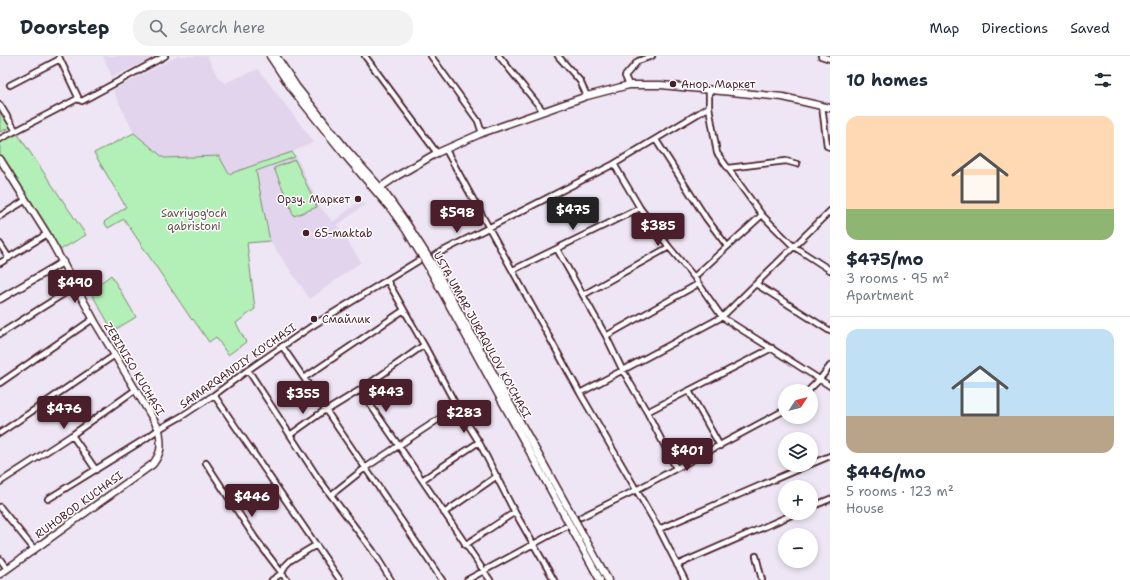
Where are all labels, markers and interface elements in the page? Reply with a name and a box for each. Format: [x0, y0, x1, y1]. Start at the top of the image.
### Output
search box [133, 10, 413, 46]
text: Doorstep [20, 15, 109, 40]
icon: search [147, 17, 169, 39]
text: Search here [179, 18, 265, 38]
text: Map [930, 19, 960, 37]
text: Directions [982, 19, 1048, 37]
text: Saved [1070, 19, 1110, 37]
text: 10 homes [846, 69, 928, 91]
icon: filters [1092, 69, 1114, 91]
place label: Анор. Маркет [681, 77, 756, 92]
marker: Анор. Маркет [668, 79, 678, 89]
icon: home [944, 142, 1016, 214]
place label: Орзу. Маркет [277, 192, 350, 207]
marker: Орзу. Маркет [353, 194, 363, 204]
pin: $475 [549, 197, 597, 231]
pin: $598 [433, 200, 481, 234]
text: $475 [556, 201, 590, 218]
text: $598 [439, 204, 475, 221]
park label: Savriyog'och qabristoni [161, 206, 227, 234]
pin: $385 [634, 213, 682, 247]
text: $385 [640, 217, 676, 234]
place label: 65-maktab [314, 226, 373, 241]
marker: 65-maktab [301, 228, 311, 238]
text: $475/mo [846, 248, 923, 270]
street label: USTA UMAR JURAQULOV KO'CHASI [430, 249, 534, 421]
pin: $490 [51, 270, 99, 304]
text: 3 rooms · 95 m² [846, 270, 949, 287]
text: $490 [57, 274, 93, 291]
text: Apartment [846, 287, 914, 304]
place label: Смайлик [322, 312, 370, 327]
marker: Смайлик [309, 314, 319, 324]
street label: ZEBINISO KUCHASI [100, 319, 168, 419]
street label: SAMARQANDIY KO'CHASI [177, 320, 299, 412]
icon: home [944, 355, 1016, 427]
pin: $443 [362, 379, 410, 413]
pin: $355 [279, 381, 327, 415]
text: $443 [368, 383, 404, 400]
north arrow [778, 384, 818, 424]
map controls [778, 384, 818, 568]
text: $355 [286, 385, 320, 402]
pin: $476 [40, 396, 88, 430]
text: $476 [46, 400, 82, 417]
pin: $283 [440, 400, 488, 434]
text: $283 [446, 404, 482, 421]
button: layers [778, 432, 818, 472]
pin: $401 [663, 438, 711, 472]
text: $401 [671, 442, 703, 459]
text: $446/mo [846, 461, 926, 483]
street label: RUHOBOD KUCHASI [32, 468, 126, 542]
button: + [778, 480, 818, 520]
text: 5 rooms · 123 m² [846, 483, 954, 500]
pin: $446 [228, 484, 276, 518]
text: $446 [234, 488, 270, 505]
text: House [846, 500, 884, 517]
button: − [778, 528, 818, 568]

